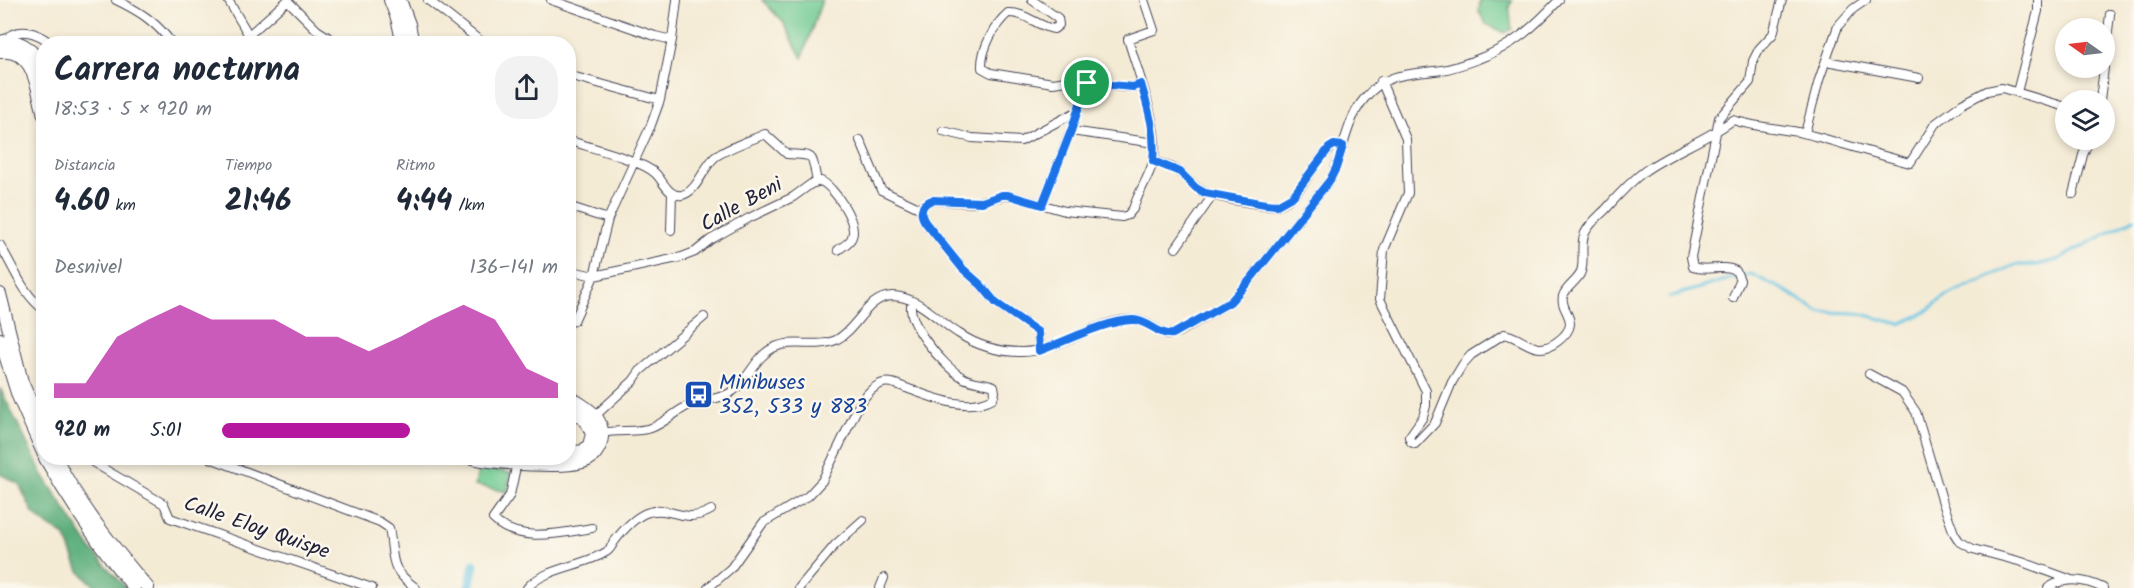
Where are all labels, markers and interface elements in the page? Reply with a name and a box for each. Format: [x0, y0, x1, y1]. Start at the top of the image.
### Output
north arrow [2055, 18, 2115, 78]
map controls [2055, 18, 2115, 150]
text: Carrera nocturna [54, 45, 300, 98]
button: share [495, 56, 558, 119]
pin [1061, 57, 1112, 108]
icon: arrive [1070, 66, 1103, 99]
button: layers [2055, 90, 2115, 150]
text: 18:53 · 5 × 920 m [54, 94, 212, 126]
text: Distancia [54, 153, 116, 178]
text: Tiempo [225, 153, 272, 178]
text: Ritmo [396, 153, 435, 178]
street label: Calle Beni [695, 169, 790, 241]
text: 4.60 [54, 178, 109, 226]
text: 21:46 [225, 178, 292, 226]
text: 4:44 [396, 178, 452, 226]
text: km [109, 193, 136, 218]
text: /km [452, 193, 485, 218]
text: Desnivel [54, 252, 122, 284]
text: 136–141 m [469, 252, 558, 284]
place label: Minibuses 352, 533 y 883 [719, 367, 867, 424]
bus stop icon: Minibuses 352, 533 y 883 [682, 378, 714, 410]
text: 920 m [54, 415, 110, 447]
text: 5:01 [150, 415, 182, 447]
street label: Calle Eloy Quispe [179, 488, 335, 569]

